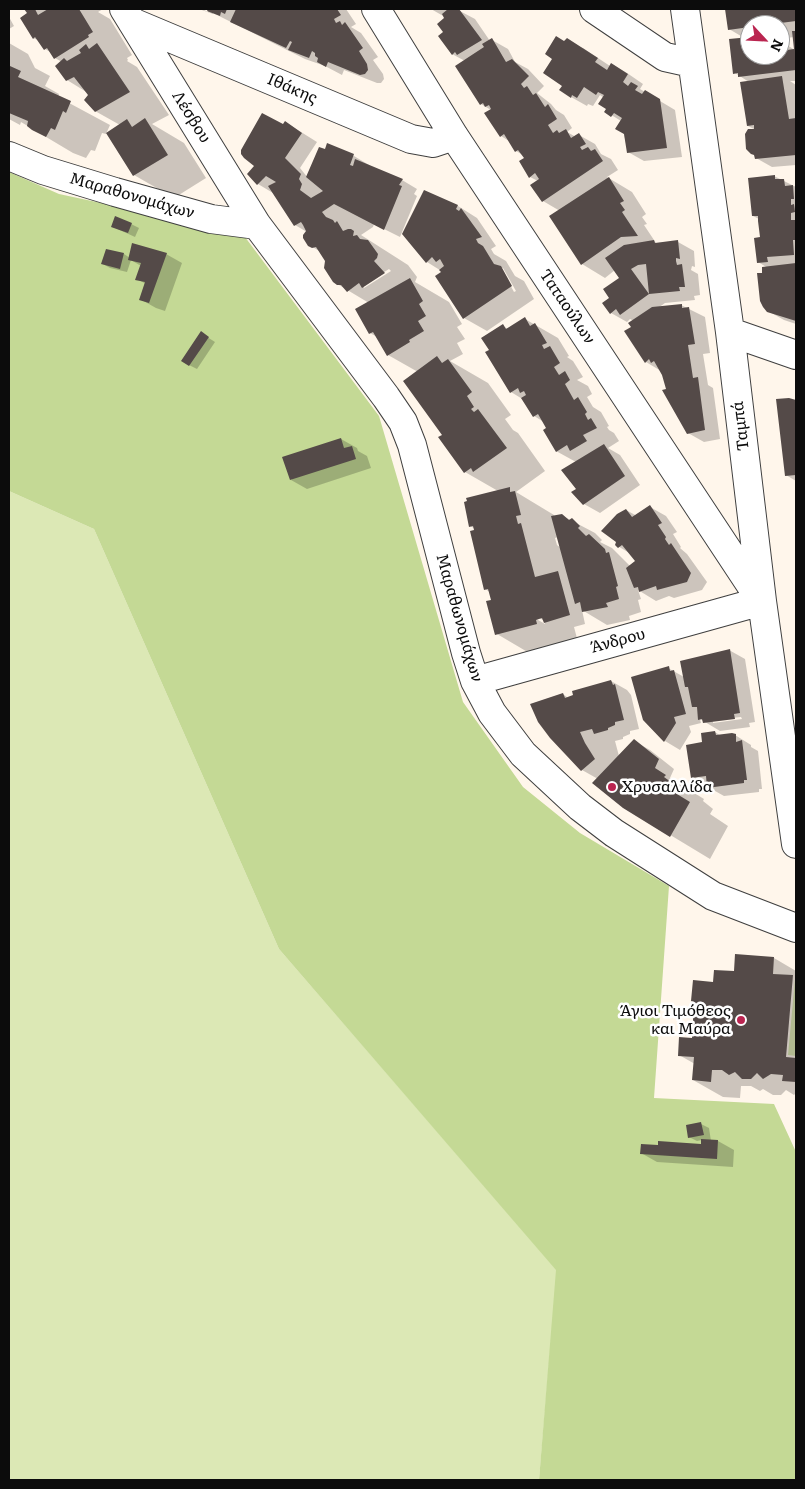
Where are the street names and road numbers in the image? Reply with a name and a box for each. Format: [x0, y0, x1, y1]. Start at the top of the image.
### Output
street label: Ιθάκης [264, 70, 320, 108]
street label: Λέσβου [168, 87, 214, 147]
street label: Μαραθονομάχων [67, 169, 197, 223]
street label: Ταταούλων [535, 266, 599, 348]
street label: Ταμπά [728, 400, 754, 452]
street label: Μαραθωνομάχων [431, 552, 487, 684]
street label: Άνδρου [589, 625, 647, 657]

